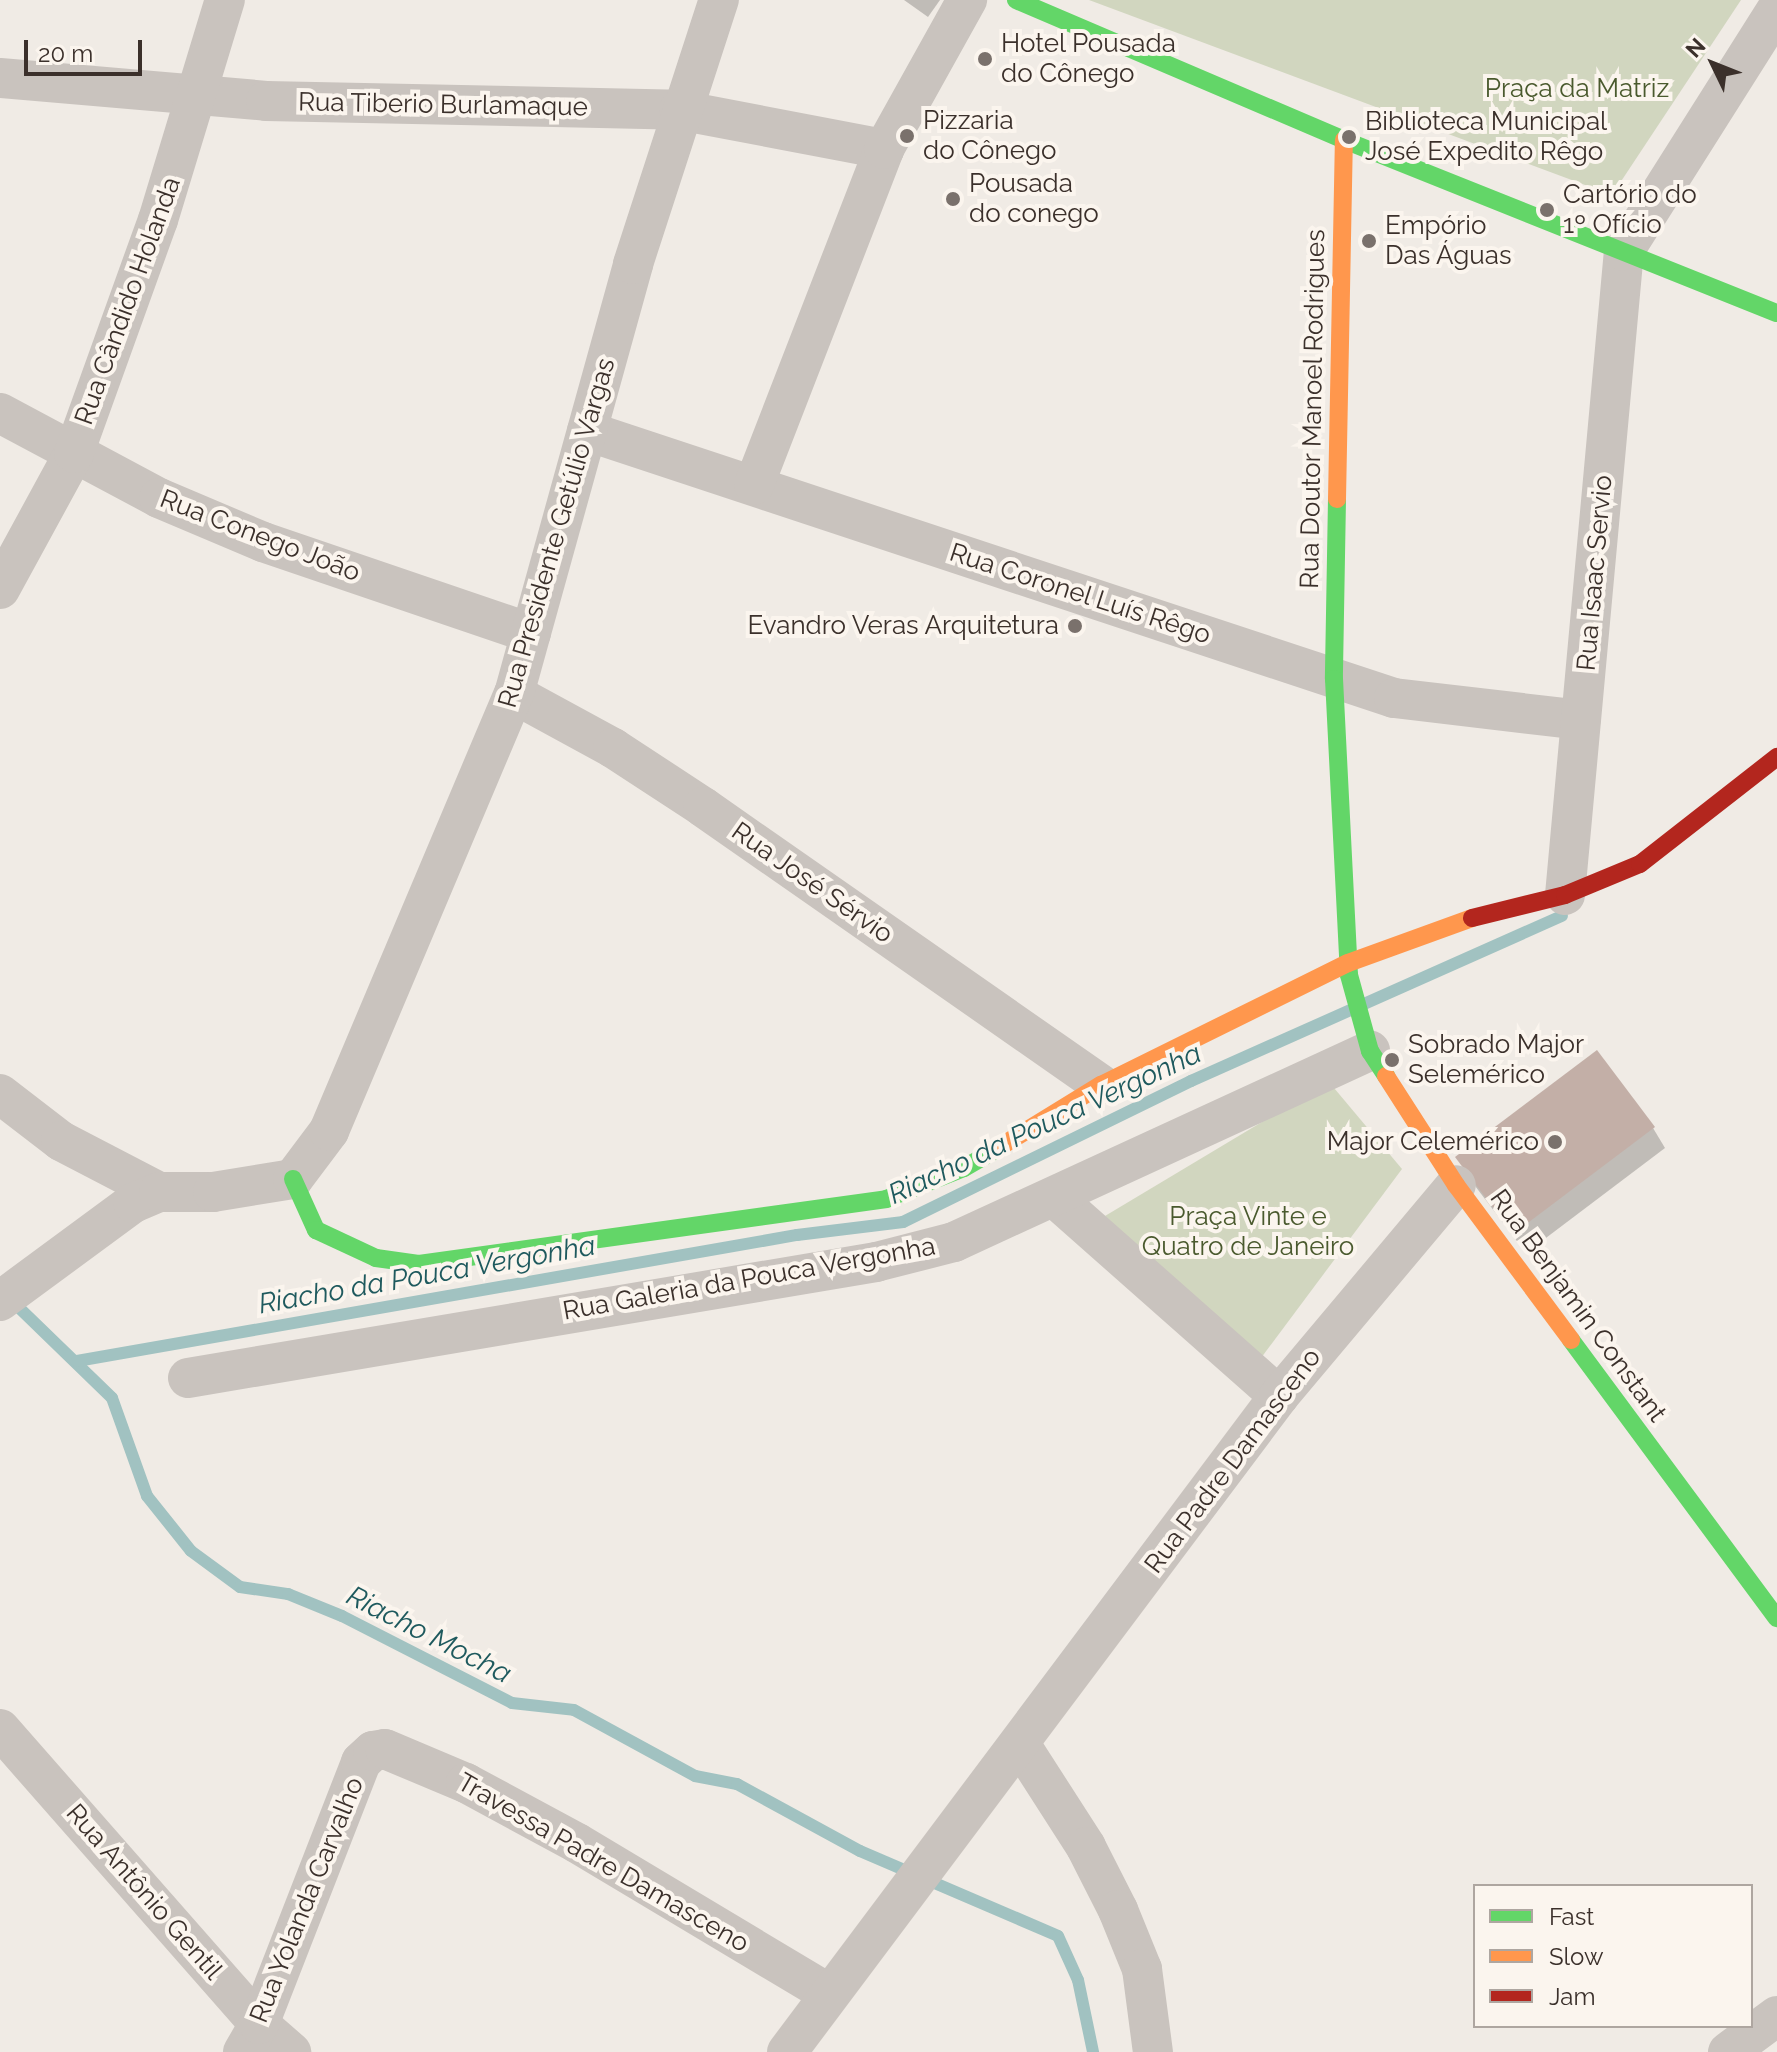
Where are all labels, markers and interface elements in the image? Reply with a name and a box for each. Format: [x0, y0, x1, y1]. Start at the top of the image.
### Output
scale bar [28, 24, 146, 74]
north arrow [1673, 24, 1753, 104]
place label: Hotel Pousada do Cônego [1001, 28, 1177, 90]
text: N [1680, 33, 1711, 63]
text: 20 m [38, 39, 93, 68]
marker: Hotel Pousada do Cônego [976, 50, 994, 68]
park label: Praça da Matriz [1485, 73, 1669, 105]
street label: Rua Tiberio Burlamaque [297, 87, 589, 123]
place label: Pizzaria do Cônego [923, 105, 1057, 166]
place label: Biblioteca Municipal José Expedito Rêgo [1365, 106, 1607, 168]
marker: Pizzaria do Cônego [898, 127, 916, 145]
marker: Biblioteca Municipal José Expedito Rêgo [1340, 128, 1358, 146]
place label: Pousada do conego [969, 168, 1099, 230]
street label: Rua Cândido Holanda [69, 173, 187, 429]
place label: Cartório do 1º Ofício [1563, 179, 1697, 240]
marker: Pousada do conego [944, 190, 962, 208]
marker: Cartório do 1º Ofício [1538, 201, 1556, 219]
place label: Empório Das Águas [1385, 210, 1512, 272]
street label: Rua Doutor Manoel Rodrigues [1294, 228, 1332, 590]
marker: Empório Das Águas [1360, 232, 1378, 250]
street label: Rua Presidente Getúlio Vargas [492, 354, 622, 712]
street label: Rua Isaac Servio [1571, 474, 1619, 672]
street label: Rua Conego João [155, 483, 365, 589]
street label: Rua Coronel Luís Rêgo [945, 537, 1215, 651]
place label: Evandro Veras Arquitetura [746, 610, 1059, 642]
marker: Evandro Veras Arquitetura [1066, 617, 1084, 635]
street label: Rua José Sérvio [725, 816, 899, 950]
place label: Sobrado Major Selemérico [1408, 1029, 1584, 1090]
water label: Riacho da Pouca Vergonha [883, 1036, 1207, 1212]
marker: Sobrado Major Selemérico [1383, 1051, 1401, 1069]
place label: Major Celemérico [1326, 1126, 1539, 1158]
marker: Major Celemérico [1546, 1133, 1564, 1151]
street label: Rua Benjamin Constant [1483, 1184, 1673, 1428]
park label: Praça Vinte e Quatro de Janeiro [1141, 1201, 1355, 1262]
water label: Riacho da Pouca Vergonha [255, 1229, 599, 1321]
street label: Rua Galeria da Pouca Vergonha [560, 1231, 938, 1327]
street label: Rua Padre Damasceno [1138, 1342, 1328, 1580]
water label: Riacho Mocha [341, 1579, 517, 1691]
street label: Travessa Padre Damasceno [452, 1767, 754, 1959]
street label: Rua Yolanda Carvalho [243, 1772, 371, 2028]
street label: Rua Antônio Gentil [59, 1798, 229, 1986]
legend [1473, 1884, 1753, 2028]
text: Fast [1549, 1902, 1594, 1931]
text: Slow [1549, 1942, 1603, 1971]
text: Jam [1549, 1982, 1595, 2011]

